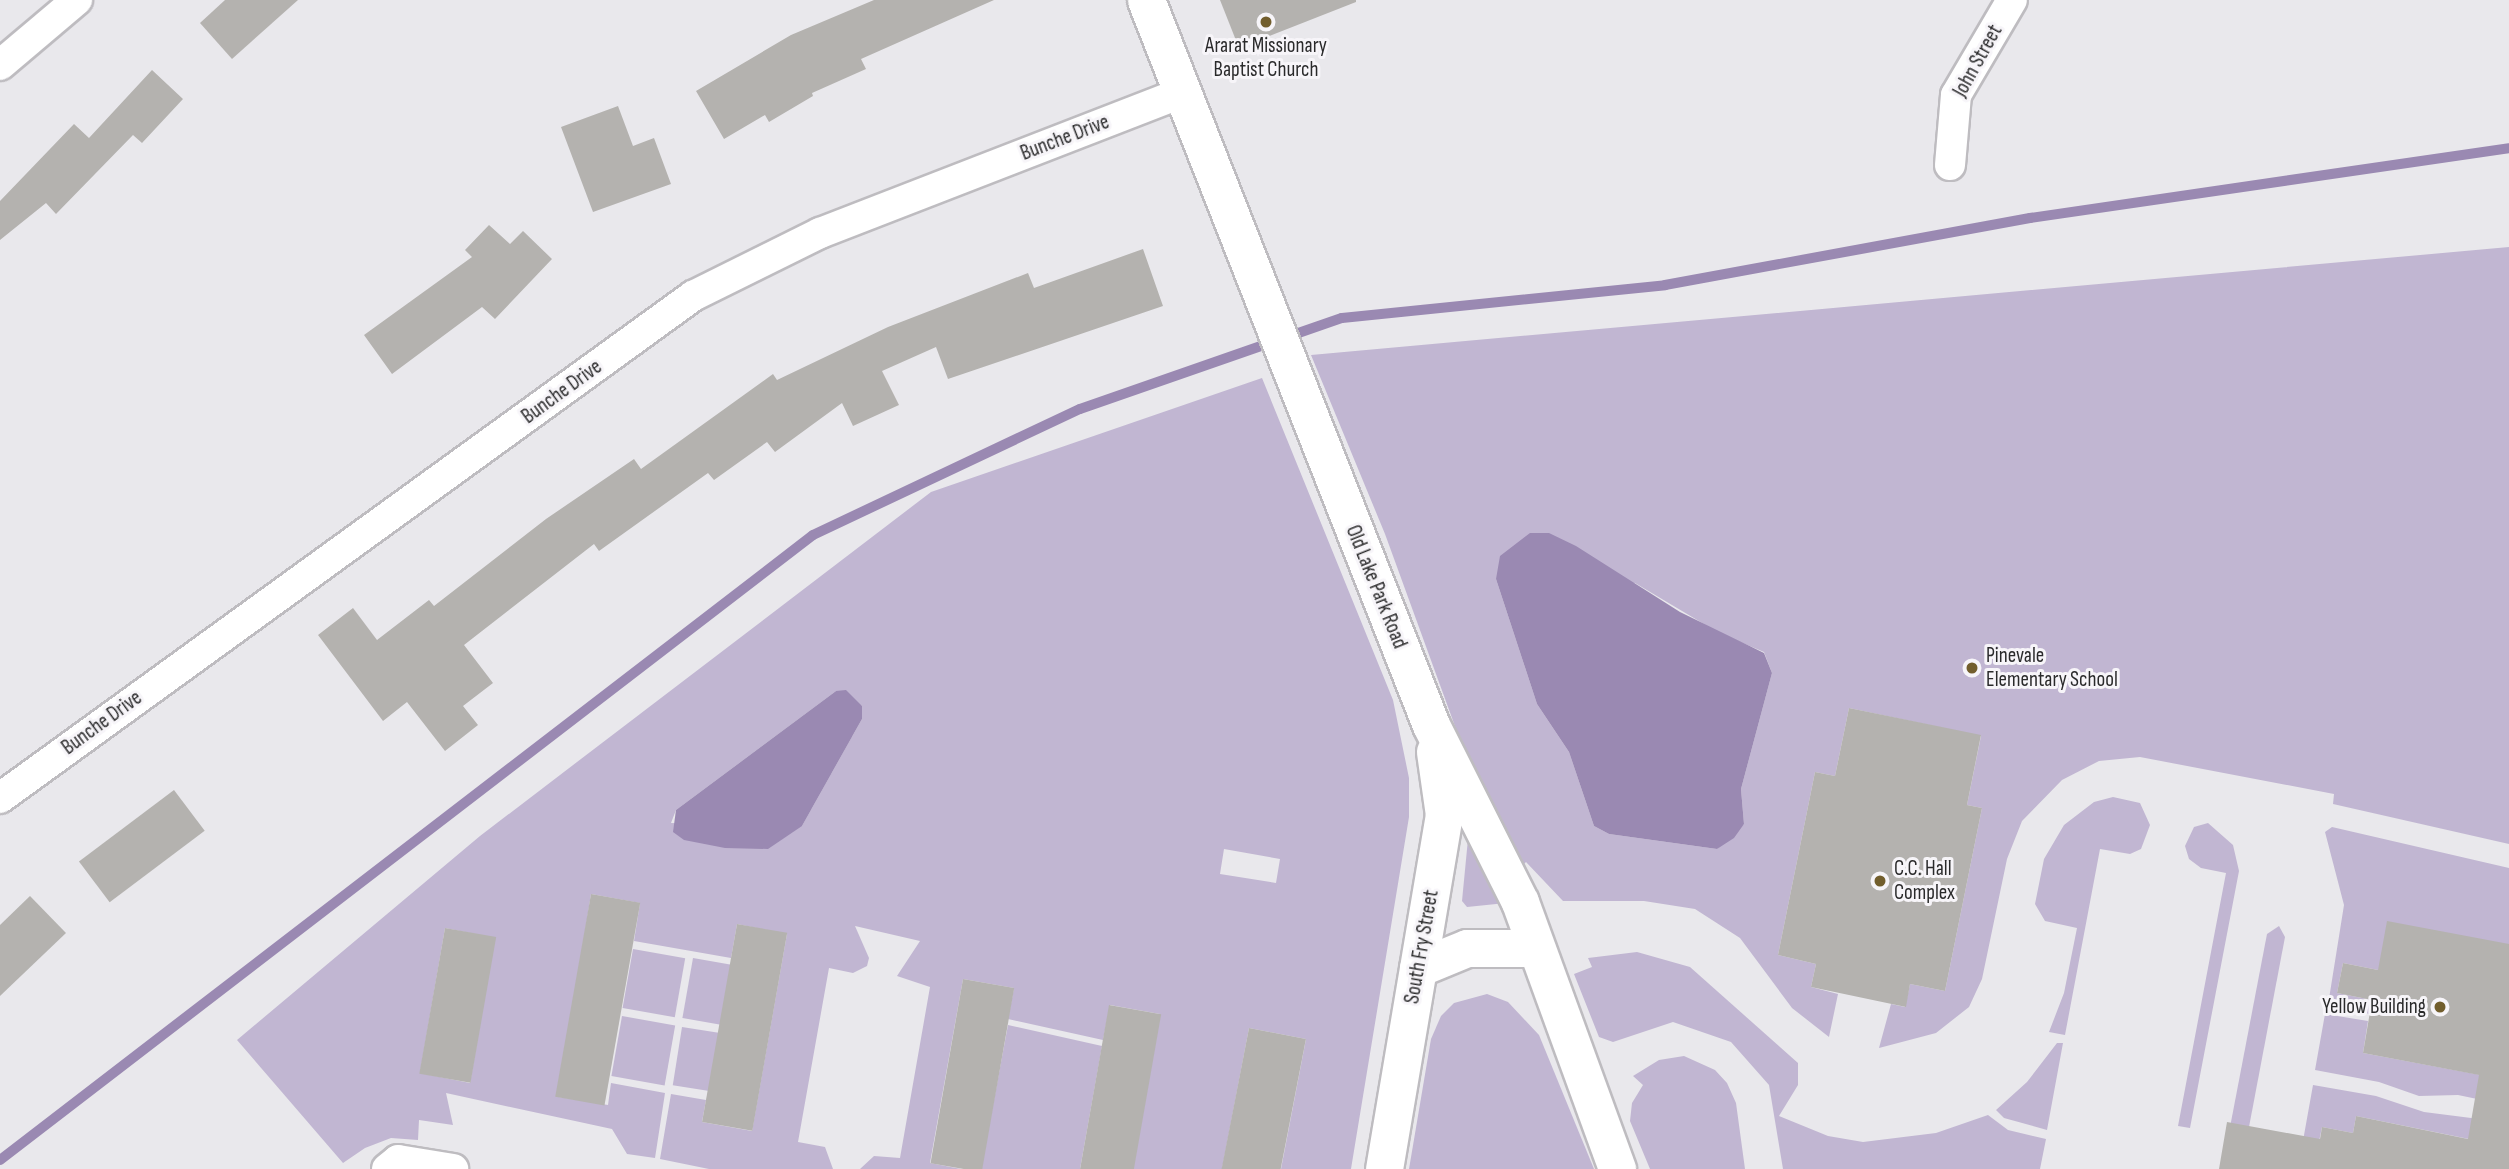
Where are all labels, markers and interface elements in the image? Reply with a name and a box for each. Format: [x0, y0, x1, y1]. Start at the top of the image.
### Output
marker: Ararat Missionary Baptist Church [1258, 14, 1274, 30]
street label: John Street [1948, 20, 2008, 102]
place label: Ararat Missionary Baptist Church [1205, 33, 1327, 83]
street label: Bunche Drive [1017, 110, 1113, 166]
street label: Bunche Drive [517, 354, 607, 430]
street label: Old Lake Park Road [1340, 522, 1412, 652]
place label: Pinevale Elementary School [1986, 643, 2118, 693]
marker: Pinevale Elementary School [1964, 660, 1980, 676]
street label: Bunche Drive [57, 685, 147, 761]
place label: C.C. Hall Complex [1894, 856, 1955, 906]
marker: C.C. Hall Complex [1872, 873, 1888, 889]
street label: South Fry Street [1400, 888, 1444, 1006]
place label: Yellow Building [2322, 994, 2426, 1020]
marker: Yellow Building [2432, 999, 2448, 1015]

